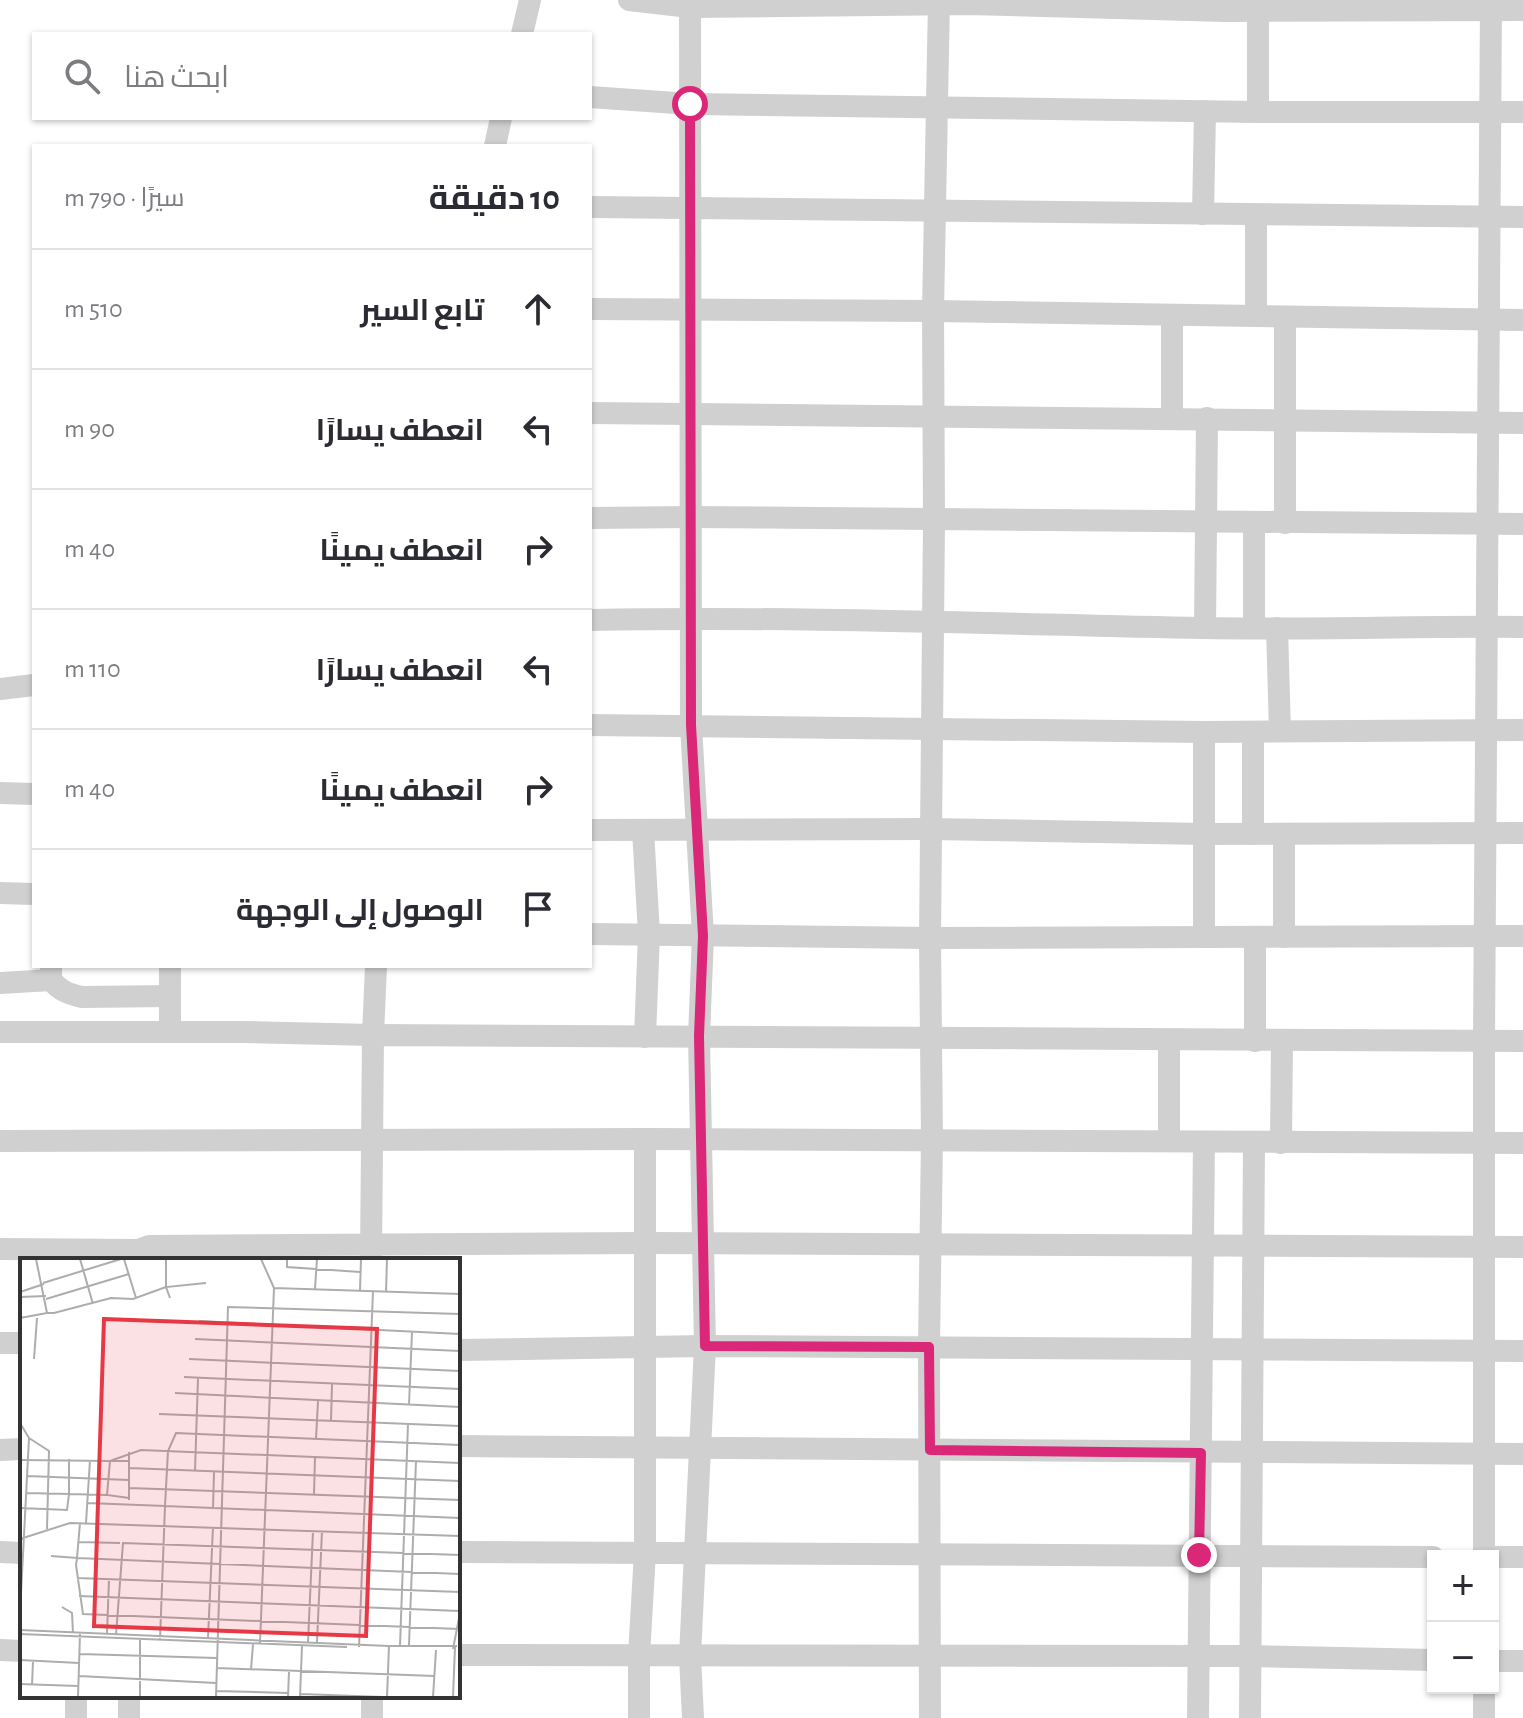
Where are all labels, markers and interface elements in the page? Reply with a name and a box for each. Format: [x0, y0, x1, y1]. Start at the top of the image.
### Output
search box [32, 32, 592, 120]
icon: search [60, 54, 104, 98]
text: ابحث هنا [124, 63, 229, 93]
route start [672, 86, 708, 122]
text: 10 دقيقة [429, 182, 560, 216]
text: سيرًا · 790 m [64, 185, 184, 211]
icon: ahead [516, 287, 560, 331]
text: 510 m [64, 296, 123, 322]
text: تابع السير [360, 296, 484, 326]
icon: left [516, 407, 560, 451]
text: 90 m [64, 416, 115, 442]
text: انعطف يسارًا [316, 416, 484, 446]
icon: right [516, 527, 560, 571]
text: 40 m [64, 536, 115, 562]
text: انعطف يمينًا [320, 536, 484, 566]
icon: left [516, 647, 560, 691]
text: 110 m [64, 656, 121, 682]
text: انعطف يسارًا [316, 656, 484, 686]
icon: right [516, 767, 560, 811]
text: 40 m [64, 776, 115, 802]
text: انعطف يمينًا [320, 776, 484, 806]
icon: arrive [516, 887, 560, 931]
text: الوصول إلى الوجهة [236, 896, 484, 926]
inset map [20, 1258, 460, 1698]
route end [1181, 1537, 1217, 1573]
map controls [1427, 1550, 1499, 1694]
button: + [1427, 1550, 1499, 1622]
button: − [1427, 1622, 1499, 1694]

